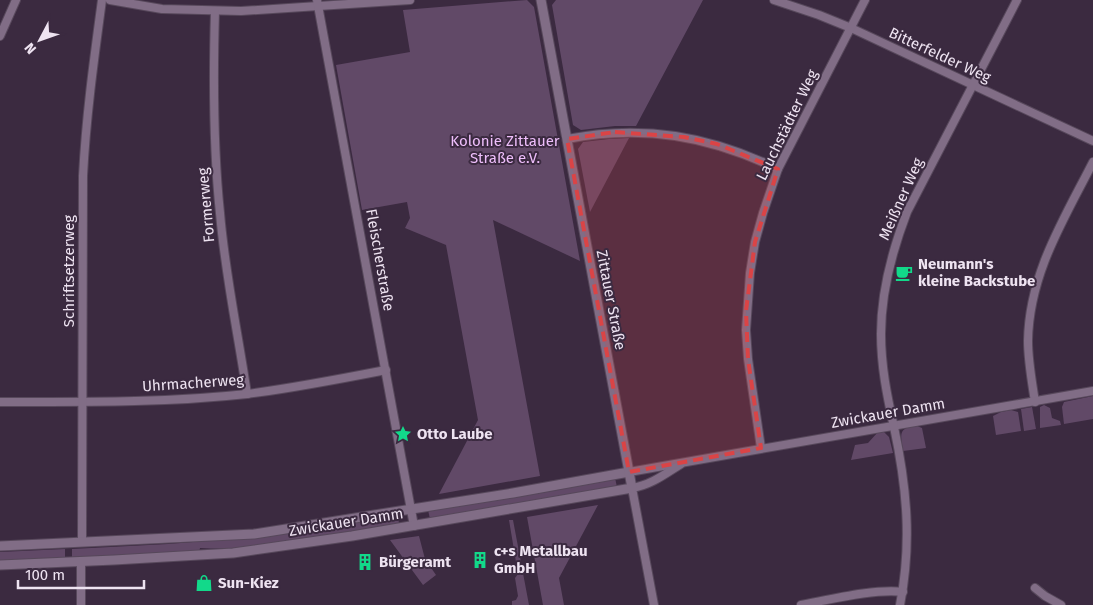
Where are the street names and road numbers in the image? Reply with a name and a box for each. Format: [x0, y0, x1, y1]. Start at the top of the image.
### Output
street label: Bitterfelder Weg [886, 24, 994, 87]
street label: Lauchstädter Weg [752, 67, 822, 183]
street label: Meißner Weg [875, 155, 927, 243]
street label: Formerweg [194, 167, 218, 243]
street label: Fleischerstraße [362, 207, 398, 313]
street label: Schriftsetzerweg [60, 215, 78, 327]
street label: Zittauer Straße [592, 248, 630, 352]
street label: Uhrmacherweg [141, 370, 245, 396]
street label: Zwickauer Damm [830, 394, 946, 432]
street label: Zwickauer Damm [288, 504, 404, 540]

